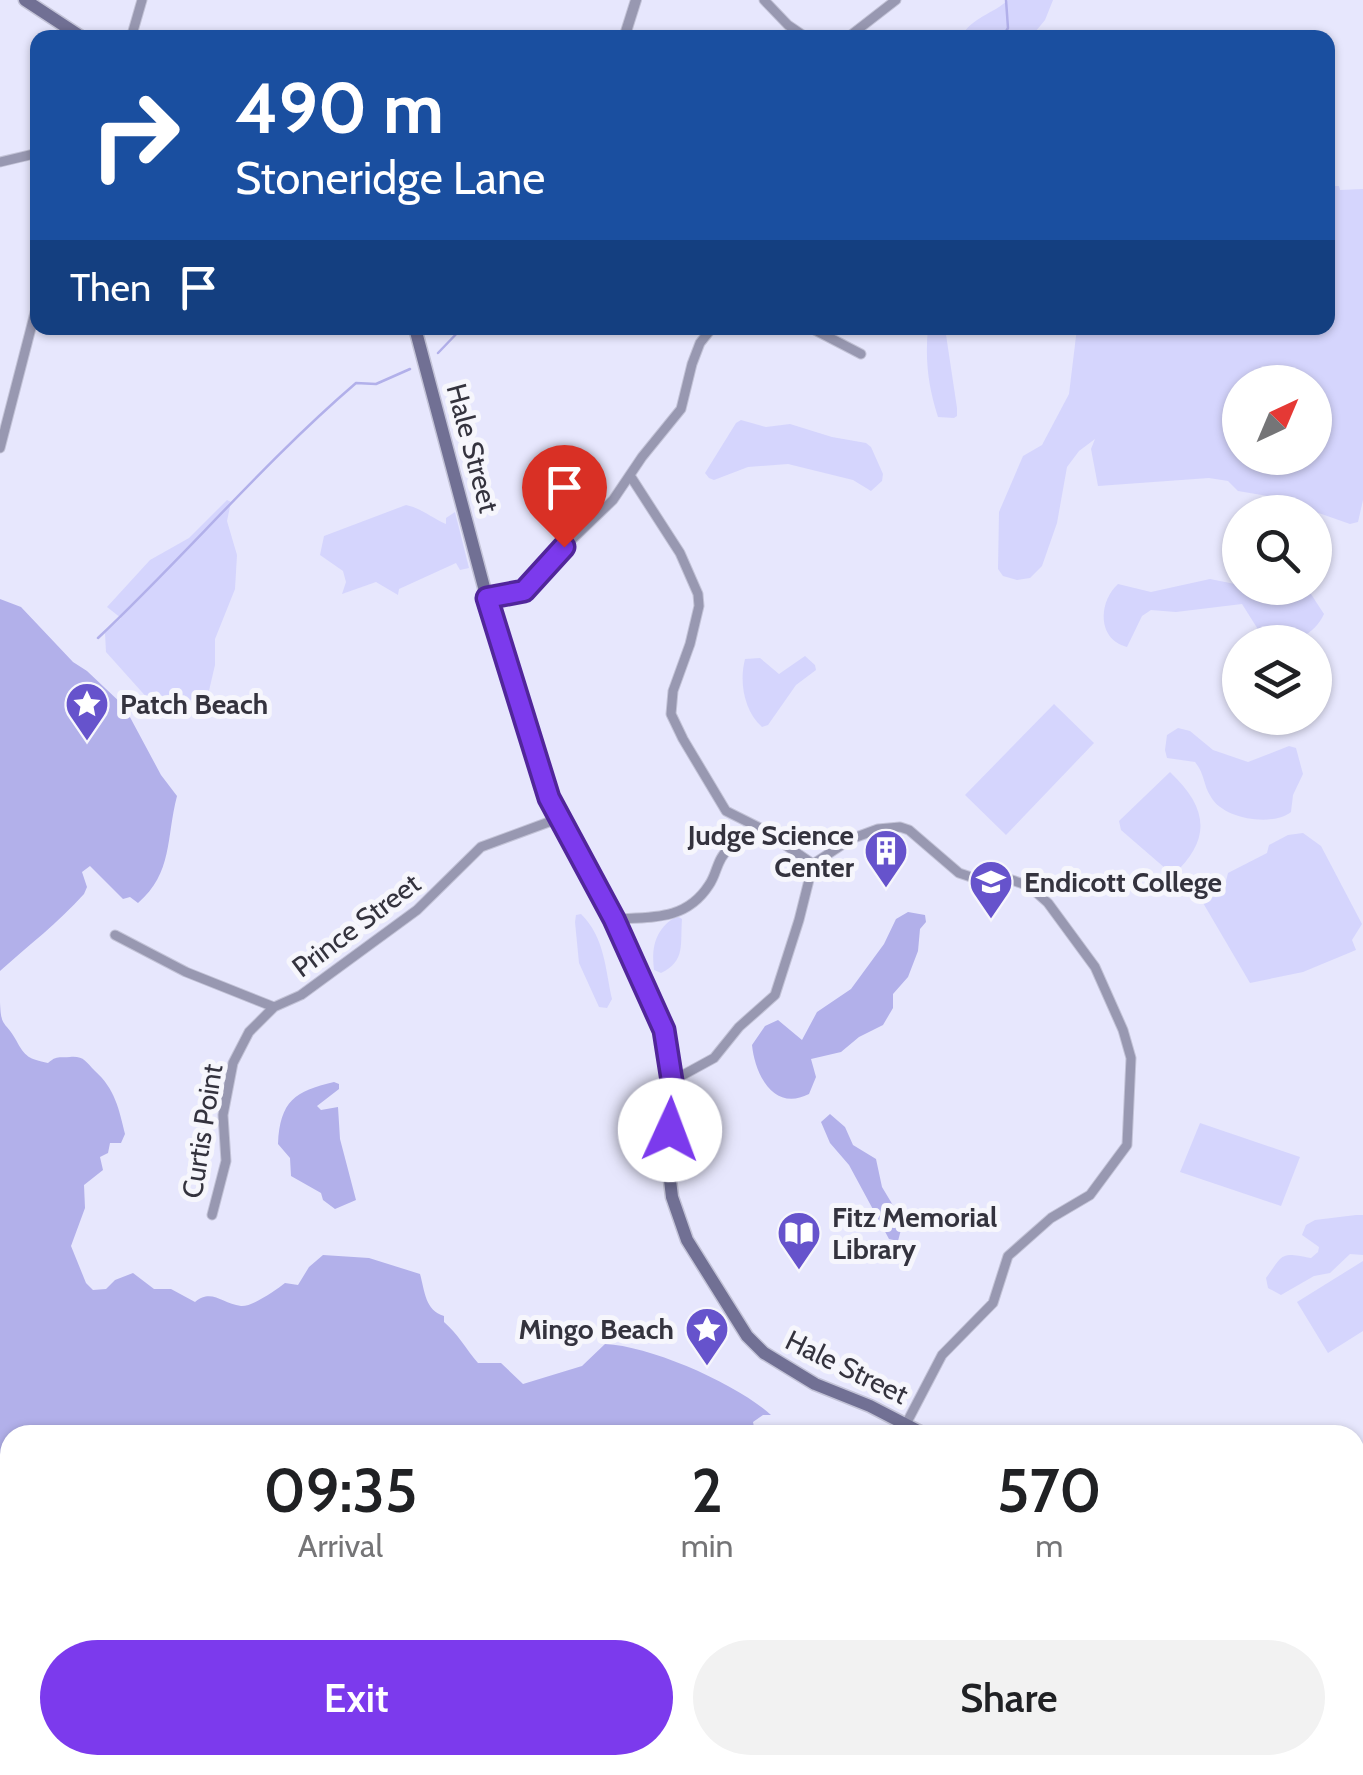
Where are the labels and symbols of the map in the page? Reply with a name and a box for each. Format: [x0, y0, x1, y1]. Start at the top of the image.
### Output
north arrow [1222, 365, 1332, 475]
street label: Hale Street [439, 380, 507, 516]
pin [522, 445, 607, 548]
place icon: Patch Beach [64, 681, 110, 742]
place label: Patch Beach [120, 687, 268, 721]
place label: Judge Science Center [687, 818, 855, 884]
building icon: Judge Science Center [863, 828, 909, 889]
school or university icon: Endicott College [968, 859, 1014, 920]
place label: Endicott College [1024, 865, 1222, 899]
street label: Prince Street [285, 866, 427, 984]
street label: Curtis Point [175, 1061, 229, 1201]
position arrow [618, 1078, 722, 1182]
place label: Fitz Memorial Library [832, 1200, 997, 1266]
library icon: Fitz Memorial Library [776, 1210, 822, 1271]
place icon: Mingo Beach [684, 1306, 730, 1367]
place label: Mingo Beach [519, 1312, 674, 1346]
street label: Hale Street [780, 1323, 914, 1411]

